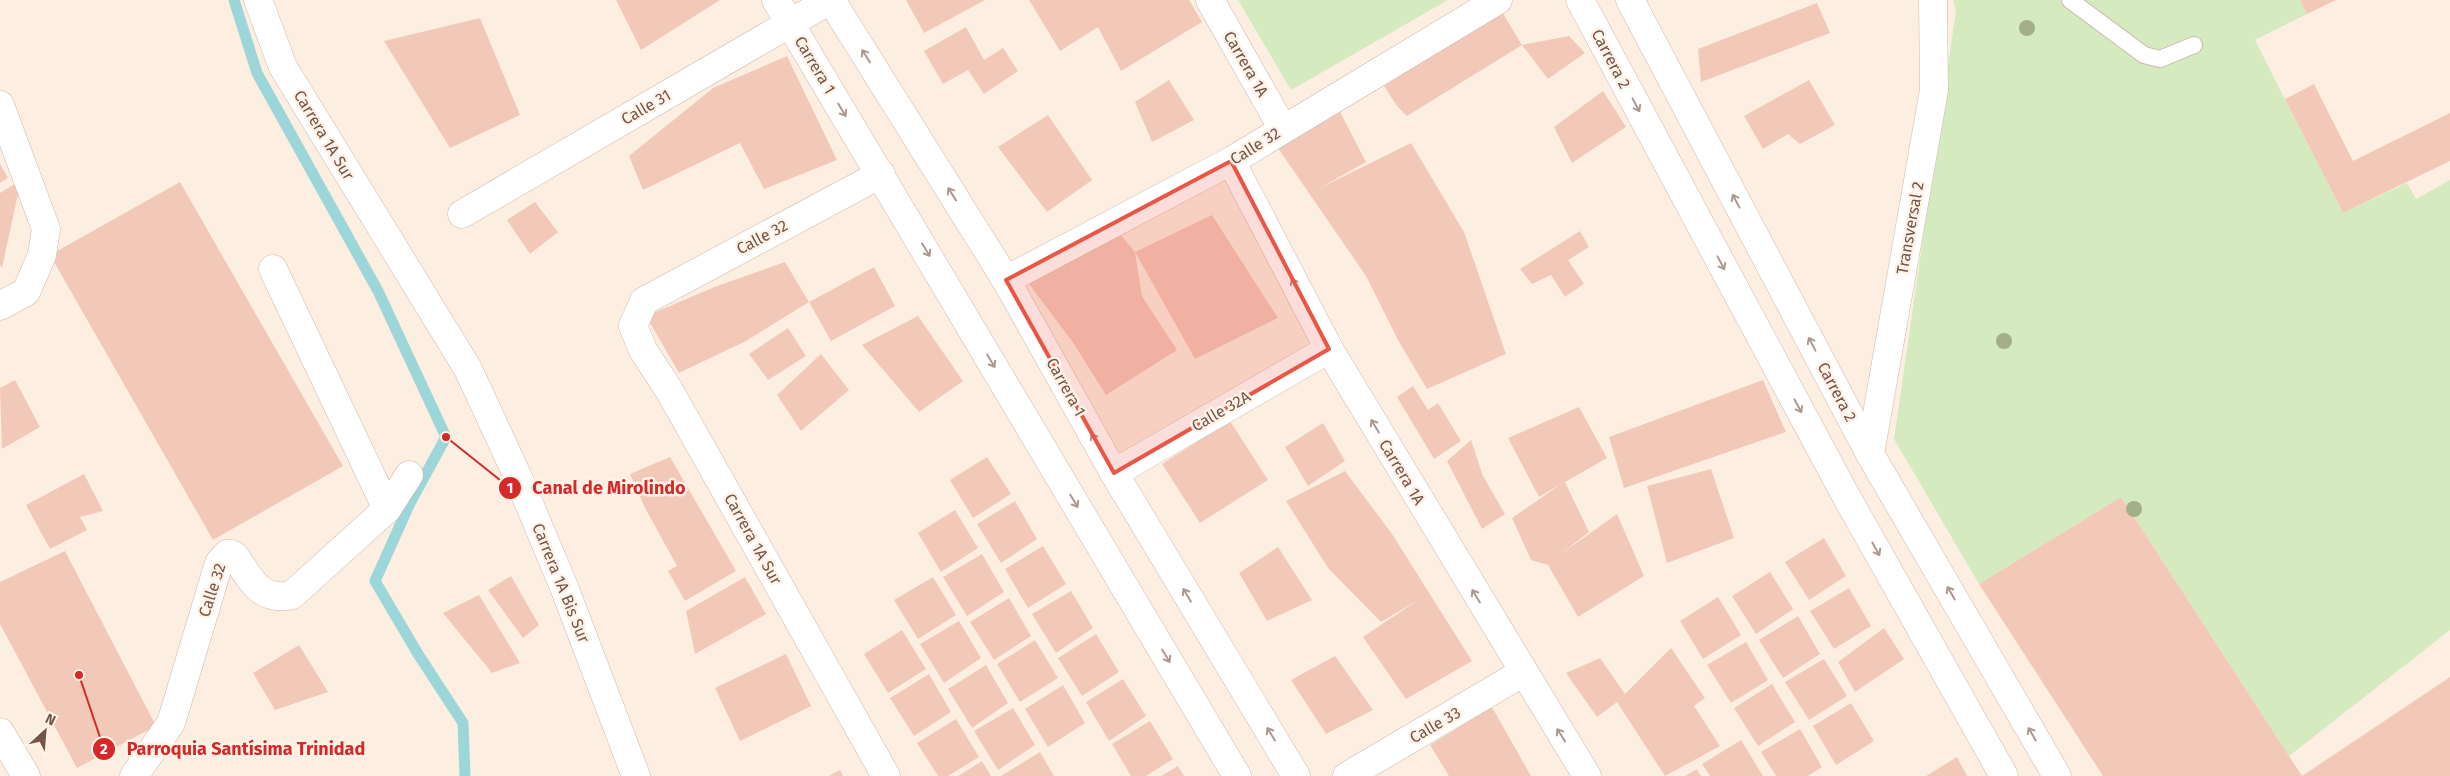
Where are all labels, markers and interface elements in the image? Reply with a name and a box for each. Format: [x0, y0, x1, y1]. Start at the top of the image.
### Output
street label: Carrera 2 [1587, 26, 1635, 92]
street label: Carrera 1A [1220, 28, 1273, 101]
street label: Carrera 1 [790, 33, 840, 97]
one-way arrow [861, 50, 871, 64]
street label: Calle 31 [618, 85, 674, 129]
street label: Carrera 1A Sur [290, 87, 359, 184]
one-way arrow [1631, 97, 1641, 112]
one-way arrow [838, 103, 848, 117]
street label: Calle 32 [1226, 123, 1284, 169]
street label: Transversal 2 [1892, 180, 1928, 276]
one-way arrow [947, 188, 957, 202]
one-way arrow [1731, 194, 1740, 209]
street label: Calle 32 [733, 216, 791, 258]
one-way arrow [921, 242, 931, 256]
one-way arrow [1717, 255, 1726, 270]
one-way arrow [1290, 278, 1299, 293]
one-way arrow [1807, 337, 1817, 352]
one-way arrow [987, 353, 997, 367]
street label: Carrera 1 [1042, 355, 1090, 419]
street label: Carrera 2 [1813, 359, 1861, 425]
street label: Calle 32A [1188, 386, 1254, 435]
one-way arrow [1793, 399, 1803, 414]
one-way arrow [1369, 420, 1379, 434]
one-way arrow [1090, 433, 1100, 448]
street label: Carrera 1A [1375, 436, 1429, 509]
callout: Canal de Mirolindo [498, 472, 696, 505]
text: Canal de Mirolindo [532, 477, 686, 499]
text: 1 [507, 479, 513, 497]
street label: Carrera 1A Sur [720, 490, 786, 589]
one-way arrow [1069, 493, 1079, 508]
street label: Carrera 1A Bis Sur [528, 520, 594, 646]
one-way arrow [1871, 541, 1881, 556]
street label: Calle 32 [194, 561, 230, 619]
one-way arrow [1945, 587, 1955, 601]
one-way arrow [1182, 588, 1192, 602]
one-way arrow [1471, 589, 1481, 603]
one-way arrow [1161, 648, 1171, 662]
street label: Calle 33 [1406, 703, 1464, 747]
north arrow [20, 706, 70, 756]
text: N [43, 710, 58, 729]
one-way arrow [2027, 726, 2037, 741]
one-way arrow [1265, 728, 1275, 742]
one-way arrow [1555, 728, 1565, 742]
callout: Parroquia Santísima Trinidad [92, 732, 376, 765]
text: Parroquia Santísima Trinidad [127, 738, 365, 760]
text: 2 [100, 740, 108, 758]

